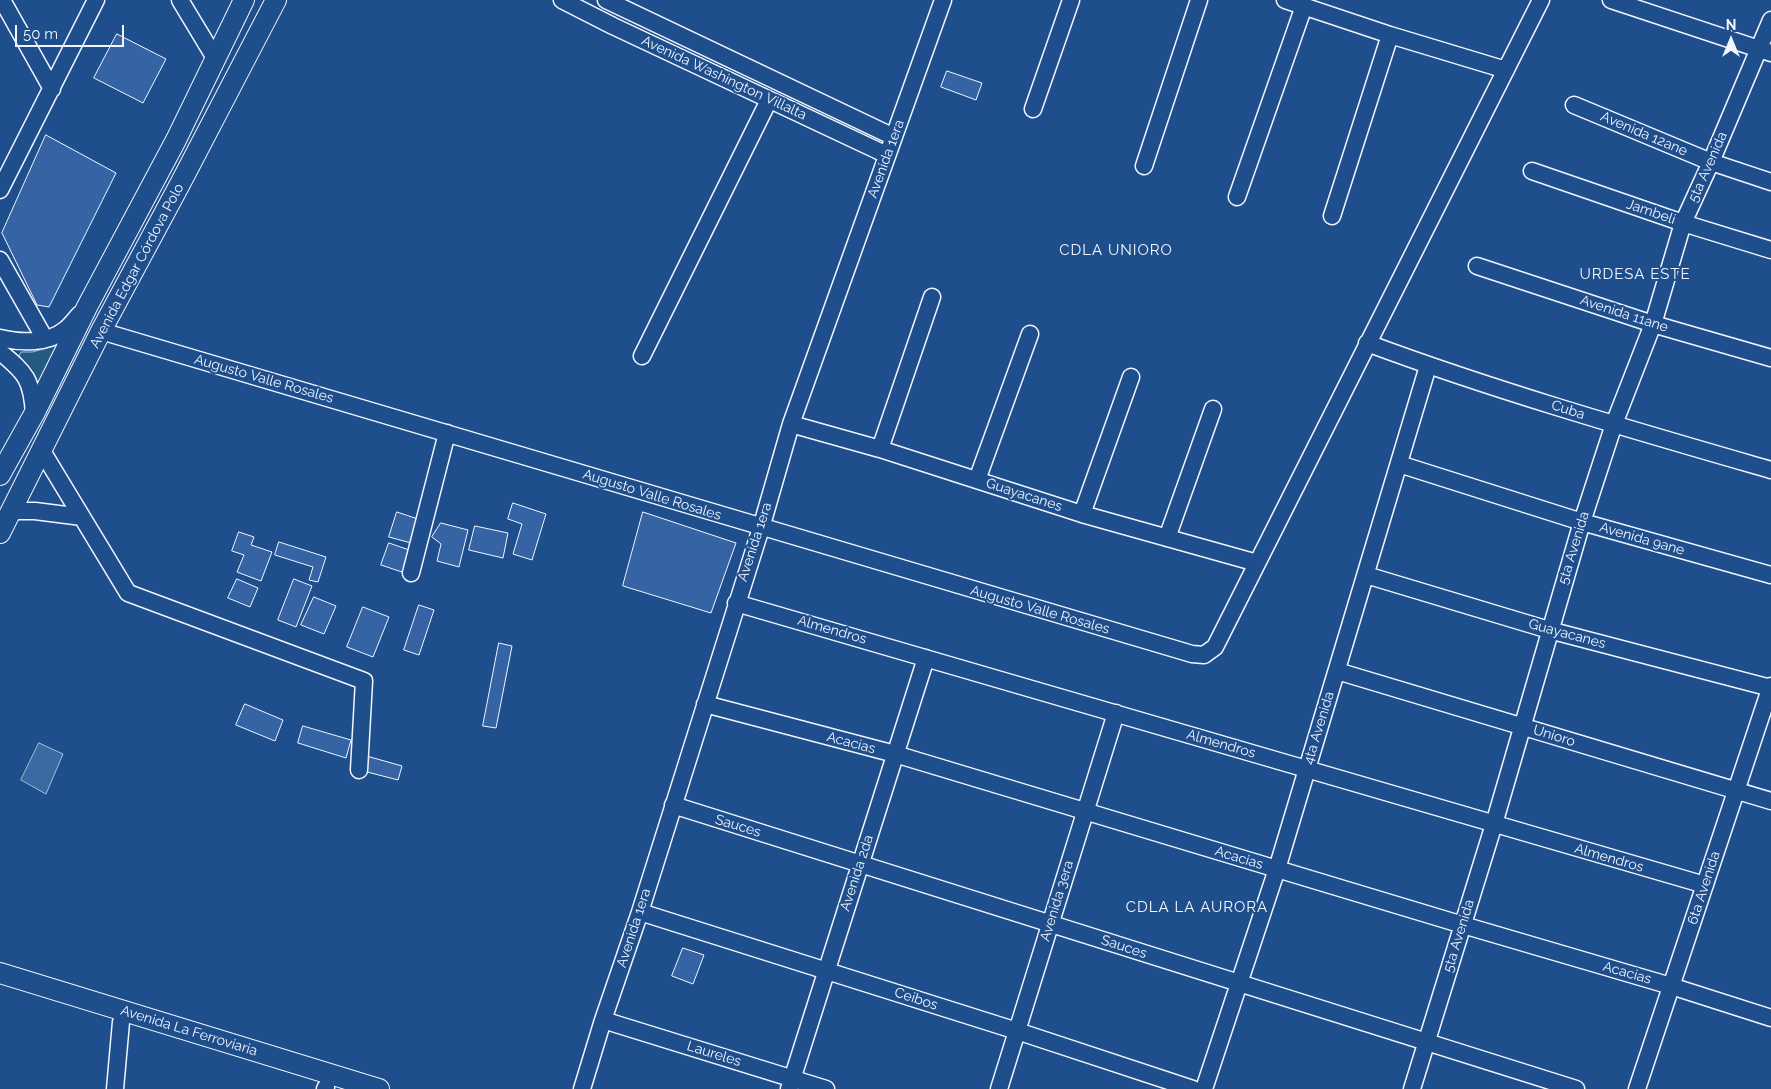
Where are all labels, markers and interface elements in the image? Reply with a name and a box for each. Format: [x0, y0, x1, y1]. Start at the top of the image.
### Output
scale bar [18, 15, 126, 47]
north arrow [1706, 15, 1756, 65]
text: N [1726, 17, 1736, 33]
text: 50 m [23, 25, 58, 43]
street label: Avenida Washington Villalta [639, 32, 809, 124]
street label: Avenida 12ane [1598, 108, 1690, 160]
street label: Avenida 1era [864, 117, 908, 201]
street label: 5ta Avenida [1685, 129, 1731, 205]
street label: Avenida Edgar Córdova Polo [86, 181, 188, 351]
street label: Jambeli [1624, 196, 1678, 228]
district label: CDLA UNIORO [1058, 241, 1174, 259]
district label: URDESA ESTE [1578, 265, 1692, 283]
street label: Avenida 11ane [1578, 292, 1670, 336]
street label: Augusto Valle Rosales [192, 351, 336, 407]
street label: Cuba [1549, 397, 1587, 423]
street label: Augusto Valle Rosales [581, 466, 723, 524]
street label: Guayacanes [984, 475, 1064, 515]
street label: Avenida 1era [734, 500, 776, 584]
street label: 5ta Avenida [1555, 509, 1593, 587]
street label: Avenida 9ane [1598, 519, 1686, 559]
street label: Augusto Valle Rosales [968, 582, 1112, 638]
street label: Almendros [796, 612, 868, 648]
street label: Guayacanes [1527, 616, 1607, 652]
street label: 4ta Avenida [1300, 689, 1338, 767]
street label: Unioro [1531, 722, 1577, 750]
street label: Almendros [1185, 726, 1257, 762]
street label: Acacias [825, 728, 877, 758]
street label: Sauces [713, 811, 763, 841]
street label: Avenida 2da [837, 833, 877, 913]
street label: Almendros [1573, 840, 1645, 876]
street label: Acacias [1213, 843, 1265, 873]
street label: 6ta Avenida [1684, 849, 1724, 927]
street label: Avenida 3era [1037, 858, 1077, 944]
street label: Avenida 1era [613, 886, 655, 970]
street label: 5ta Avenida [1440, 897, 1478, 975]
district label: CDLA LA AURORA [1124, 898, 1270, 916]
street label: Sauces [1099, 932, 1149, 962]
street label: Acacias [1601, 958, 1653, 988]
street label: Ceibos [892, 984, 940, 1014]
street label: Avenida La Ferroviaria [118, 1002, 260, 1060]
street label: Laureles [685, 1038, 743, 1070]

